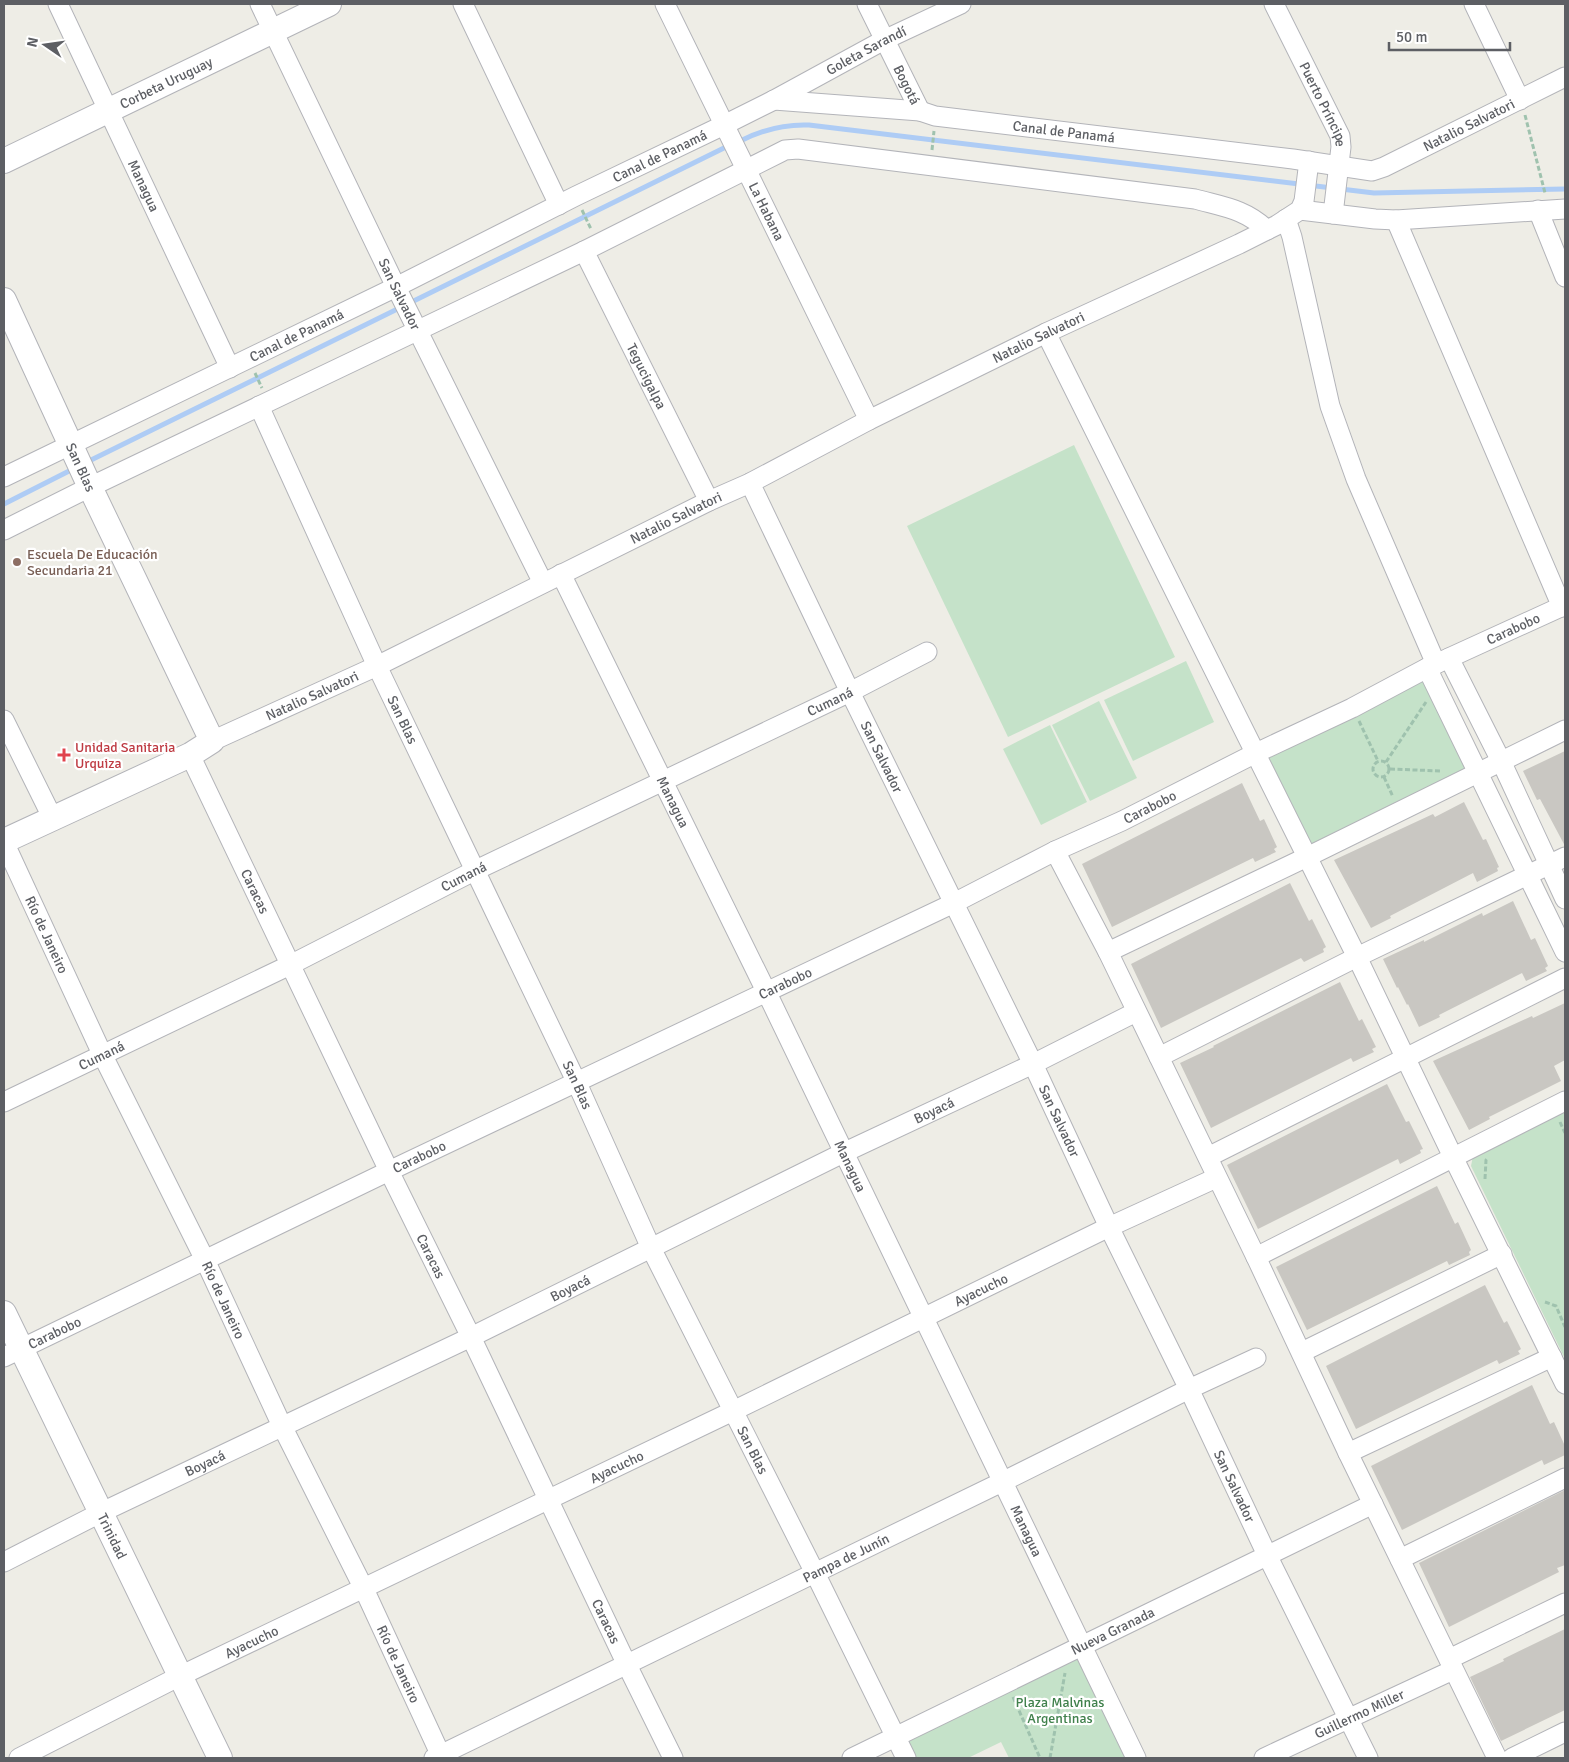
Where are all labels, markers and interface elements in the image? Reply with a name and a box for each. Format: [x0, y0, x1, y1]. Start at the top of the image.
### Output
north arrow [20, 20, 70, 70]
scale bar [1389, 20, 1510, 52]
street label: Goleta Sarandí [823, 22, 909, 78]
text: 50 m [1396, 28, 1427, 46]
text: N [23, 36, 42, 49]
street label: Corbeta Uruguay [117, 53, 216, 112]
street label: Puerto Príncipe [1296, 59, 1349, 147]
street label: Bogotá [890, 62, 924, 107]
street label: Natalio Salvatori [1420, 95, 1517, 155]
street label: Canal de Panamá [1012, 117, 1116, 146]
street label: Canal de Panamá [610, 126, 710, 186]
street label: Managua [124, 157, 163, 214]
street label: La Habana [745, 179, 788, 244]
street label: San Salvador [375, 256, 425, 334]
street label: Canal de Panamá [247, 305, 346, 365]
street label: Natalio Salvatori [990, 308, 1087, 367]
street label: Tegucigalpa [623, 340, 670, 412]
street label: San Blas [62, 440, 99, 494]
street label: Natalio Salvatori [627, 488, 724, 547]
place label: Escuela De Educación Secundaria 21 [27, 546, 158, 579]
marker: Escuela De Educación Secundaria 21 [11, 556, 23, 568]
street label: Carabobo [1484, 609, 1543, 648]
street label: Natalio Salvatori [263, 667, 361, 724]
street label: Cumaná [804, 683, 856, 720]
street label: San Blas [384, 693, 422, 747]
street label: San Salvador [857, 718, 907, 796]
place label: Unidad Sanitaria Urquiza [75, 739, 175, 772]
marker: Unidad Sanitaria Urquiza [57, 748, 71, 762]
street label: Managua [653, 773, 693, 831]
street label: Carabobo [1120, 786, 1179, 827]
street label: Cumaná [438, 858, 489, 895]
street label: Caracas [237, 866, 273, 916]
street label: Río de Janeiro [22, 893, 72, 976]
street label: Carabobo [756, 963, 815, 1003]
street label: Cumaná [76, 1037, 127, 1074]
street label: San Blas [559, 1058, 596, 1112]
street label: San Salvador [1035, 1082, 1084, 1160]
street label: Boyacá [911, 1094, 957, 1127]
street label: Carabobo [390, 1137, 449, 1177]
street label: Managua [831, 1137, 870, 1195]
street label: Caracas [413, 1231, 449, 1281]
street label: Río de Janeiro [198, 1258, 249, 1342]
street label: Ayacucho [951, 1269, 1011, 1310]
street label: Boyacá [547, 1271, 593, 1305]
street label: Carabobo [25, 1313, 84, 1353]
street label: San Blas [734, 1423, 772, 1477]
street label: Boyacá [182, 1446, 228, 1480]
street label: Ayacucho [587, 1447, 646, 1487]
street label: San Salvador [1210, 1447, 1259, 1526]
street label: Managua [1007, 1502, 1046, 1559]
street label: Trinidad [94, 1510, 131, 1562]
street label: Pampa de Junín [800, 1530, 892, 1586]
street label: Caracas [588, 1596, 624, 1646]
street label: Nueva Granada [1068, 1603, 1157, 1658]
street label: Ayacucho [222, 1622, 281, 1662]
street label: Río de Janeiro [373, 1622, 424, 1706]
street label: Guillermo Miller [1311, 1685, 1408, 1742]
park label: Plaza Malvinas Argentinas [1016, 1694, 1104, 1727]

